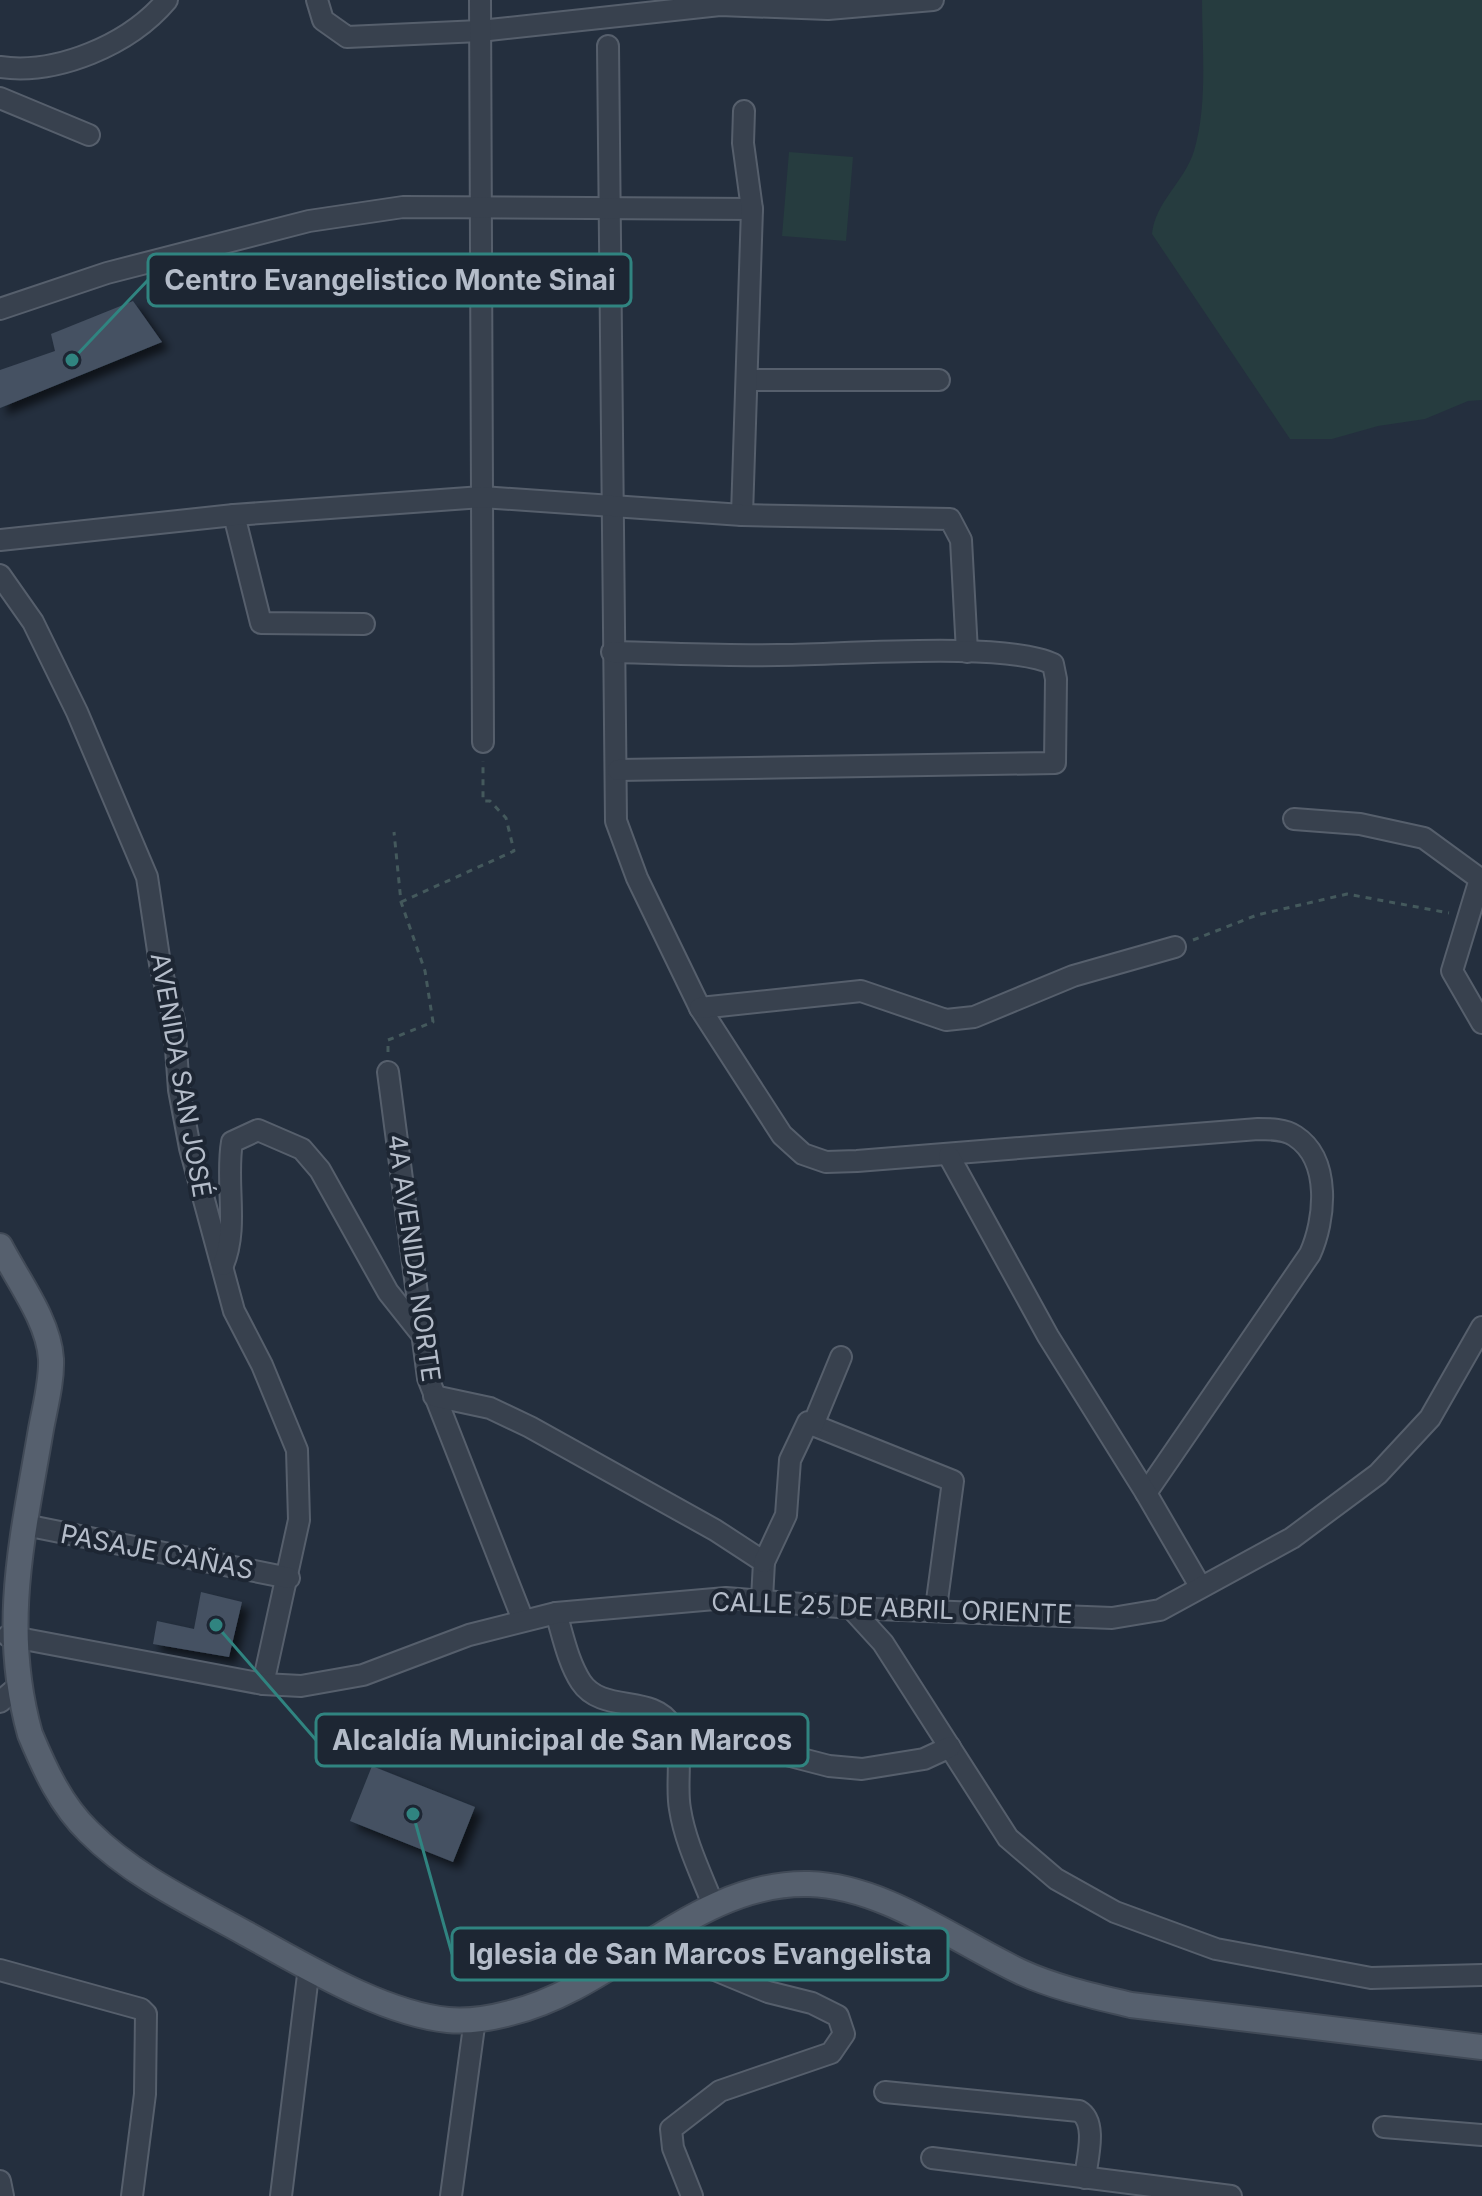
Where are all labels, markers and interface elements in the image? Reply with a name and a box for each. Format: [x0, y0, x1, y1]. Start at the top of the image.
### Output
callout: Centro Evangelistico Monte Sinai [148, 254, 631, 306]
text: Centro Evangelistico Monte Sinai [164, 263, 616, 297]
street label: AVENIDA SAN JOSÉ [145, 950, 218, 1200]
street label: 4A AVENIDA NORTE [382, 1132, 447, 1384]
street label: PASAJE CAÑAS [58, 1518, 256, 1585]
street label: CALLE 25 DE ABRIL ORIENTE [711, 1586, 1073, 1629]
callout: Alcaldía Municipal de San Marcos [316, 1714, 808, 1766]
text: Alcaldía Municipal de San Marcos [332, 1723, 792, 1757]
callout: Iglesia de San Marcos Evangelista [452, 1928, 948, 1980]
text: Iglesia de San Marcos Evangelista [468, 1937, 932, 1971]

